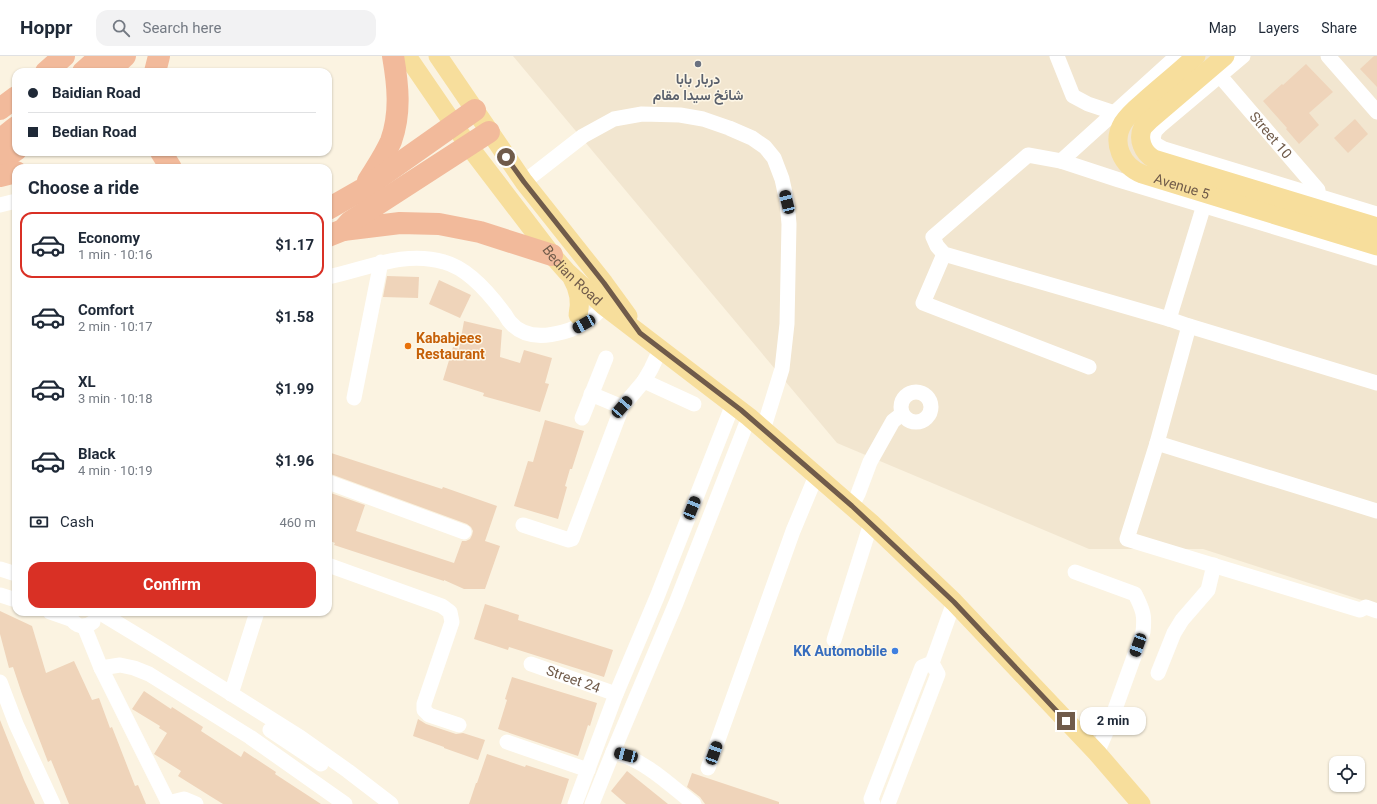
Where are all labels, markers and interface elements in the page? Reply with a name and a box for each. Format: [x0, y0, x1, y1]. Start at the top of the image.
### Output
search box [96, 10, 376, 46]
text: Hoppr [20, 16, 72, 39]
icon: search [110, 17, 132, 39]
text: Search here [142, 19, 221, 37]
text: Map [1209, 20, 1236, 36]
text: Layers [1258, 20, 1299, 36]
text: Share [1321, 20, 1357, 36]
marker: دربار بابا شائخ سیدا مقام [693, 59, 703, 69]
place label: دربار بابا شائخ سیدا مقام [653, 71, 743, 105]
text: Baidian Road [52, 84, 141, 102]
street label: Street 10 [1246, 109, 1295, 162]
text: Bedian Road [52, 123, 137, 141]
route start [497, 148, 515, 166]
street label: Avenue 5 [1152, 170, 1212, 202]
text: Choose a ride [28, 177, 139, 198]
car [778, 189, 796, 215]
icon: car [30, 227, 66, 263]
text: Economy [78, 229, 140, 247]
text: $1.17 [275, 236, 314, 254]
street label: Bedian Road [539, 242, 606, 309]
text: 1 min · 10:16 [78, 247, 153, 262]
icon: car [30, 299, 66, 335]
text: Comfort [78, 301, 134, 319]
text: $1.58 [275, 308, 314, 326]
car [571, 313, 597, 335]
text: 2 min · 10:17 [78, 319, 153, 334]
place label: Kababjees Restaurant [416, 330, 485, 362]
marker: Kababjees Restaurant [403, 341, 413, 351]
icon: car [30, 371, 66, 407]
text: XL [78, 373, 96, 391]
text: $1.99 [275, 380, 314, 398]
text: 3 min · 10:18 [78, 391, 153, 406]
car [610, 394, 634, 420]
icon: car [30, 443, 66, 479]
text: Black [78, 445, 115, 463]
text: $1.96 [275, 452, 314, 470]
text: 4 min · 10:19 [78, 463, 153, 478]
car [682, 495, 702, 521]
icon: cash [28, 511, 50, 533]
text: Cash [60, 513, 94, 531]
text: 460 m [279, 515, 316, 530]
button: Confirm [28, 562, 316, 608]
car [1128, 632, 1148, 658]
place label: KK Automobile [793, 643, 887, 659]
marker: KK Automobile [890, 646, 900, 656]
street label: Street 24 [544, 662, 603, 696]
callout: 2 min [1080, 707, 1146, 735]
route end [1057, 712, 1075, 730]
text: 2 min [1097, 713, 1129, 728]
car [704, 740, 724, 766]
car [613, 746, 639, 764]
map controls [1329, 756, 1365, 792]
button: locate [1329, 756, 1365, 792]

